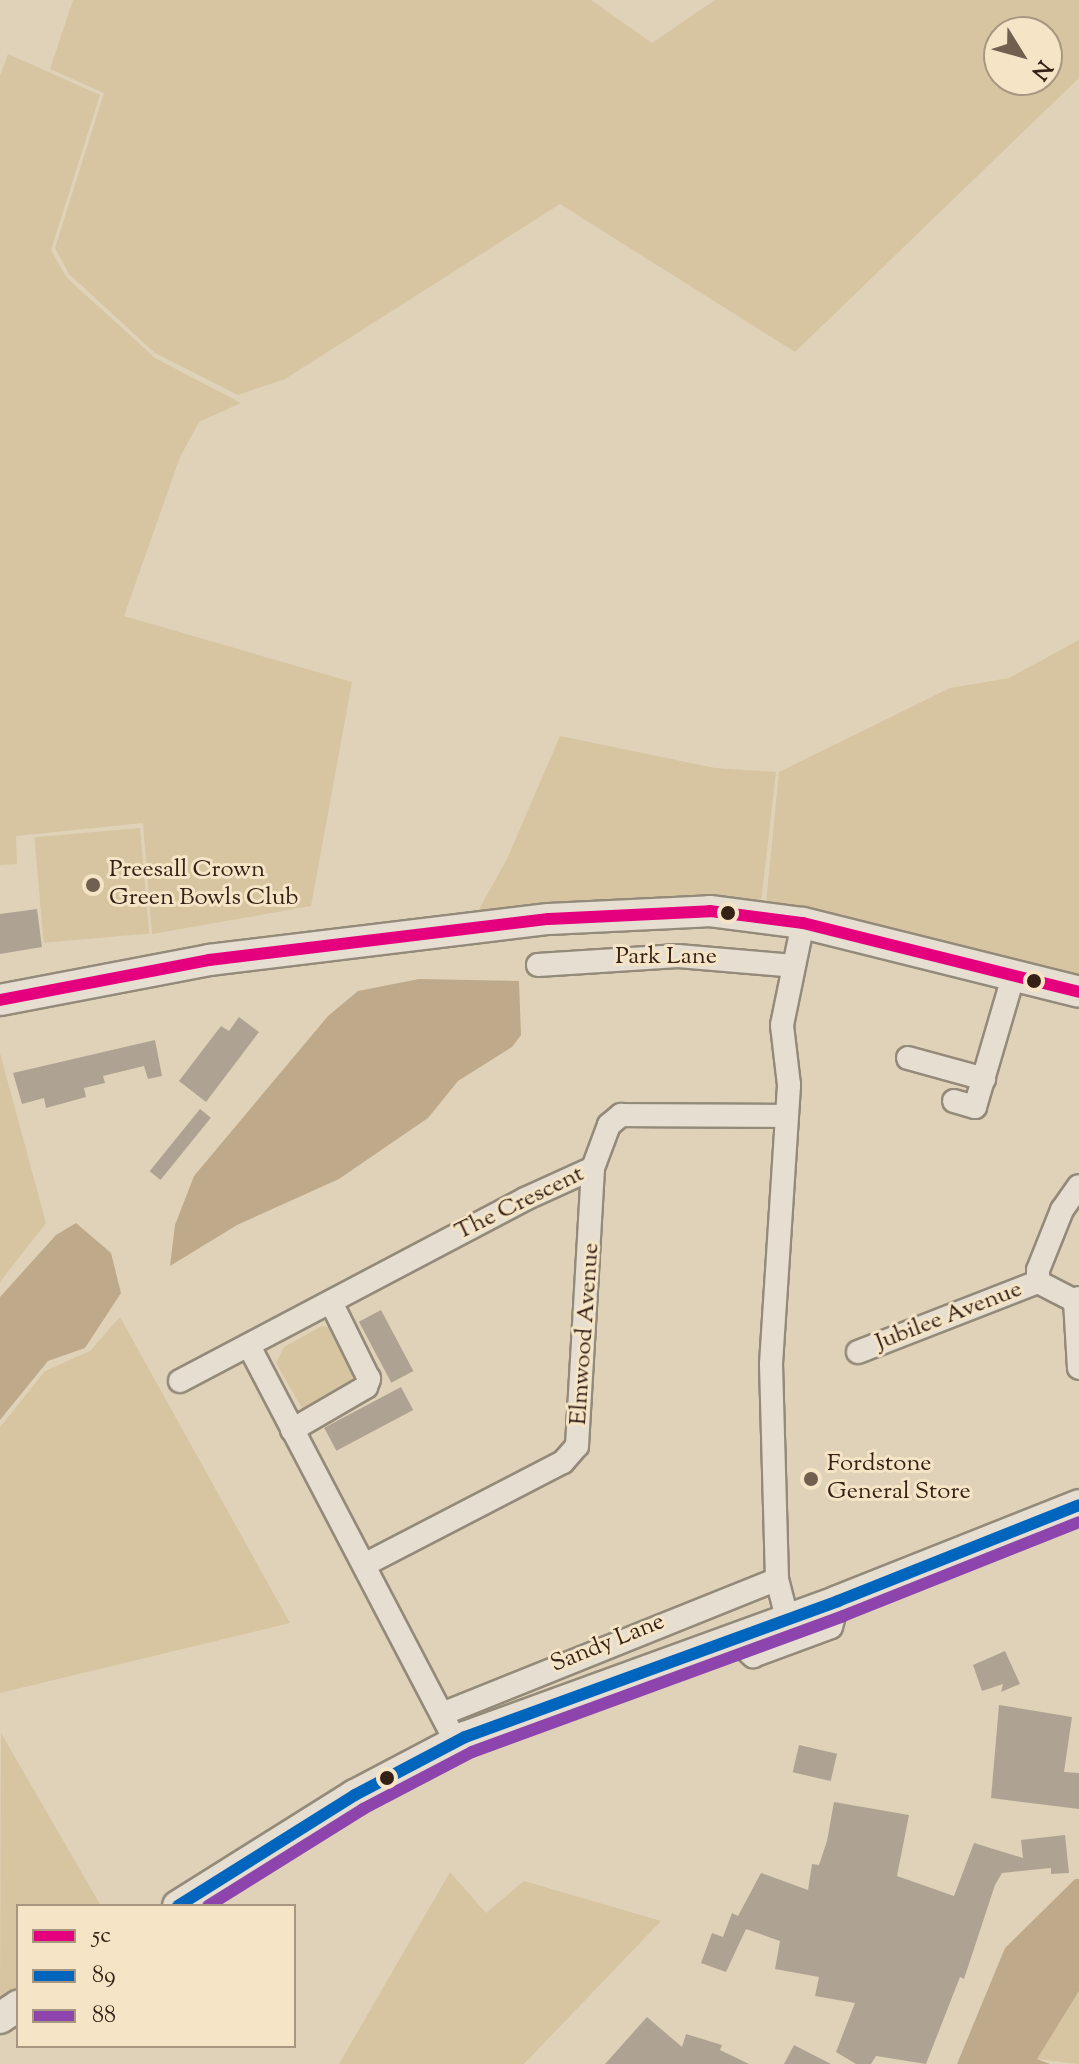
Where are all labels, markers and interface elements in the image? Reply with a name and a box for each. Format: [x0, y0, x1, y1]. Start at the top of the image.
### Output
north arrow [983, 16, 1063, 96]
text: N [1023, 53, 1059, 86]
place label: Preesall Crown Green Bowls Club [109, 857, 298, 913]
marker: Preesall Crown Green Bowls Club [84, 876, 102, 894]
unlabelled marker [720, 905, 736, 921]
street label: Park Lane [615, 944, 717, 972]
unlabelled marker [1026, 973, 1042, 989]
street label: The Crescent [451, 1160, 589, 1248]
street label: Elmwood Avenue [565, 1242, 607, 1426]
street label: Jubilee Avenue [872, 1276, 1026, 1358]
place label: Fordstone General Store [827, 1451, 971, 1507]
marker: Fordstone General Store [802, 1470, 820, 1488]
street label: Sandy Lane [547, 1608, 669, 1680]
unlabelled marker [379, 1770, 395, 1786]
legend [16, 1904, 296, 2048]
text: 5c [92, 1919, 111, 1953]
text: 89 [92, 1959, 116, 1993]
text: 88 [92, 1999, 116, 2033]

